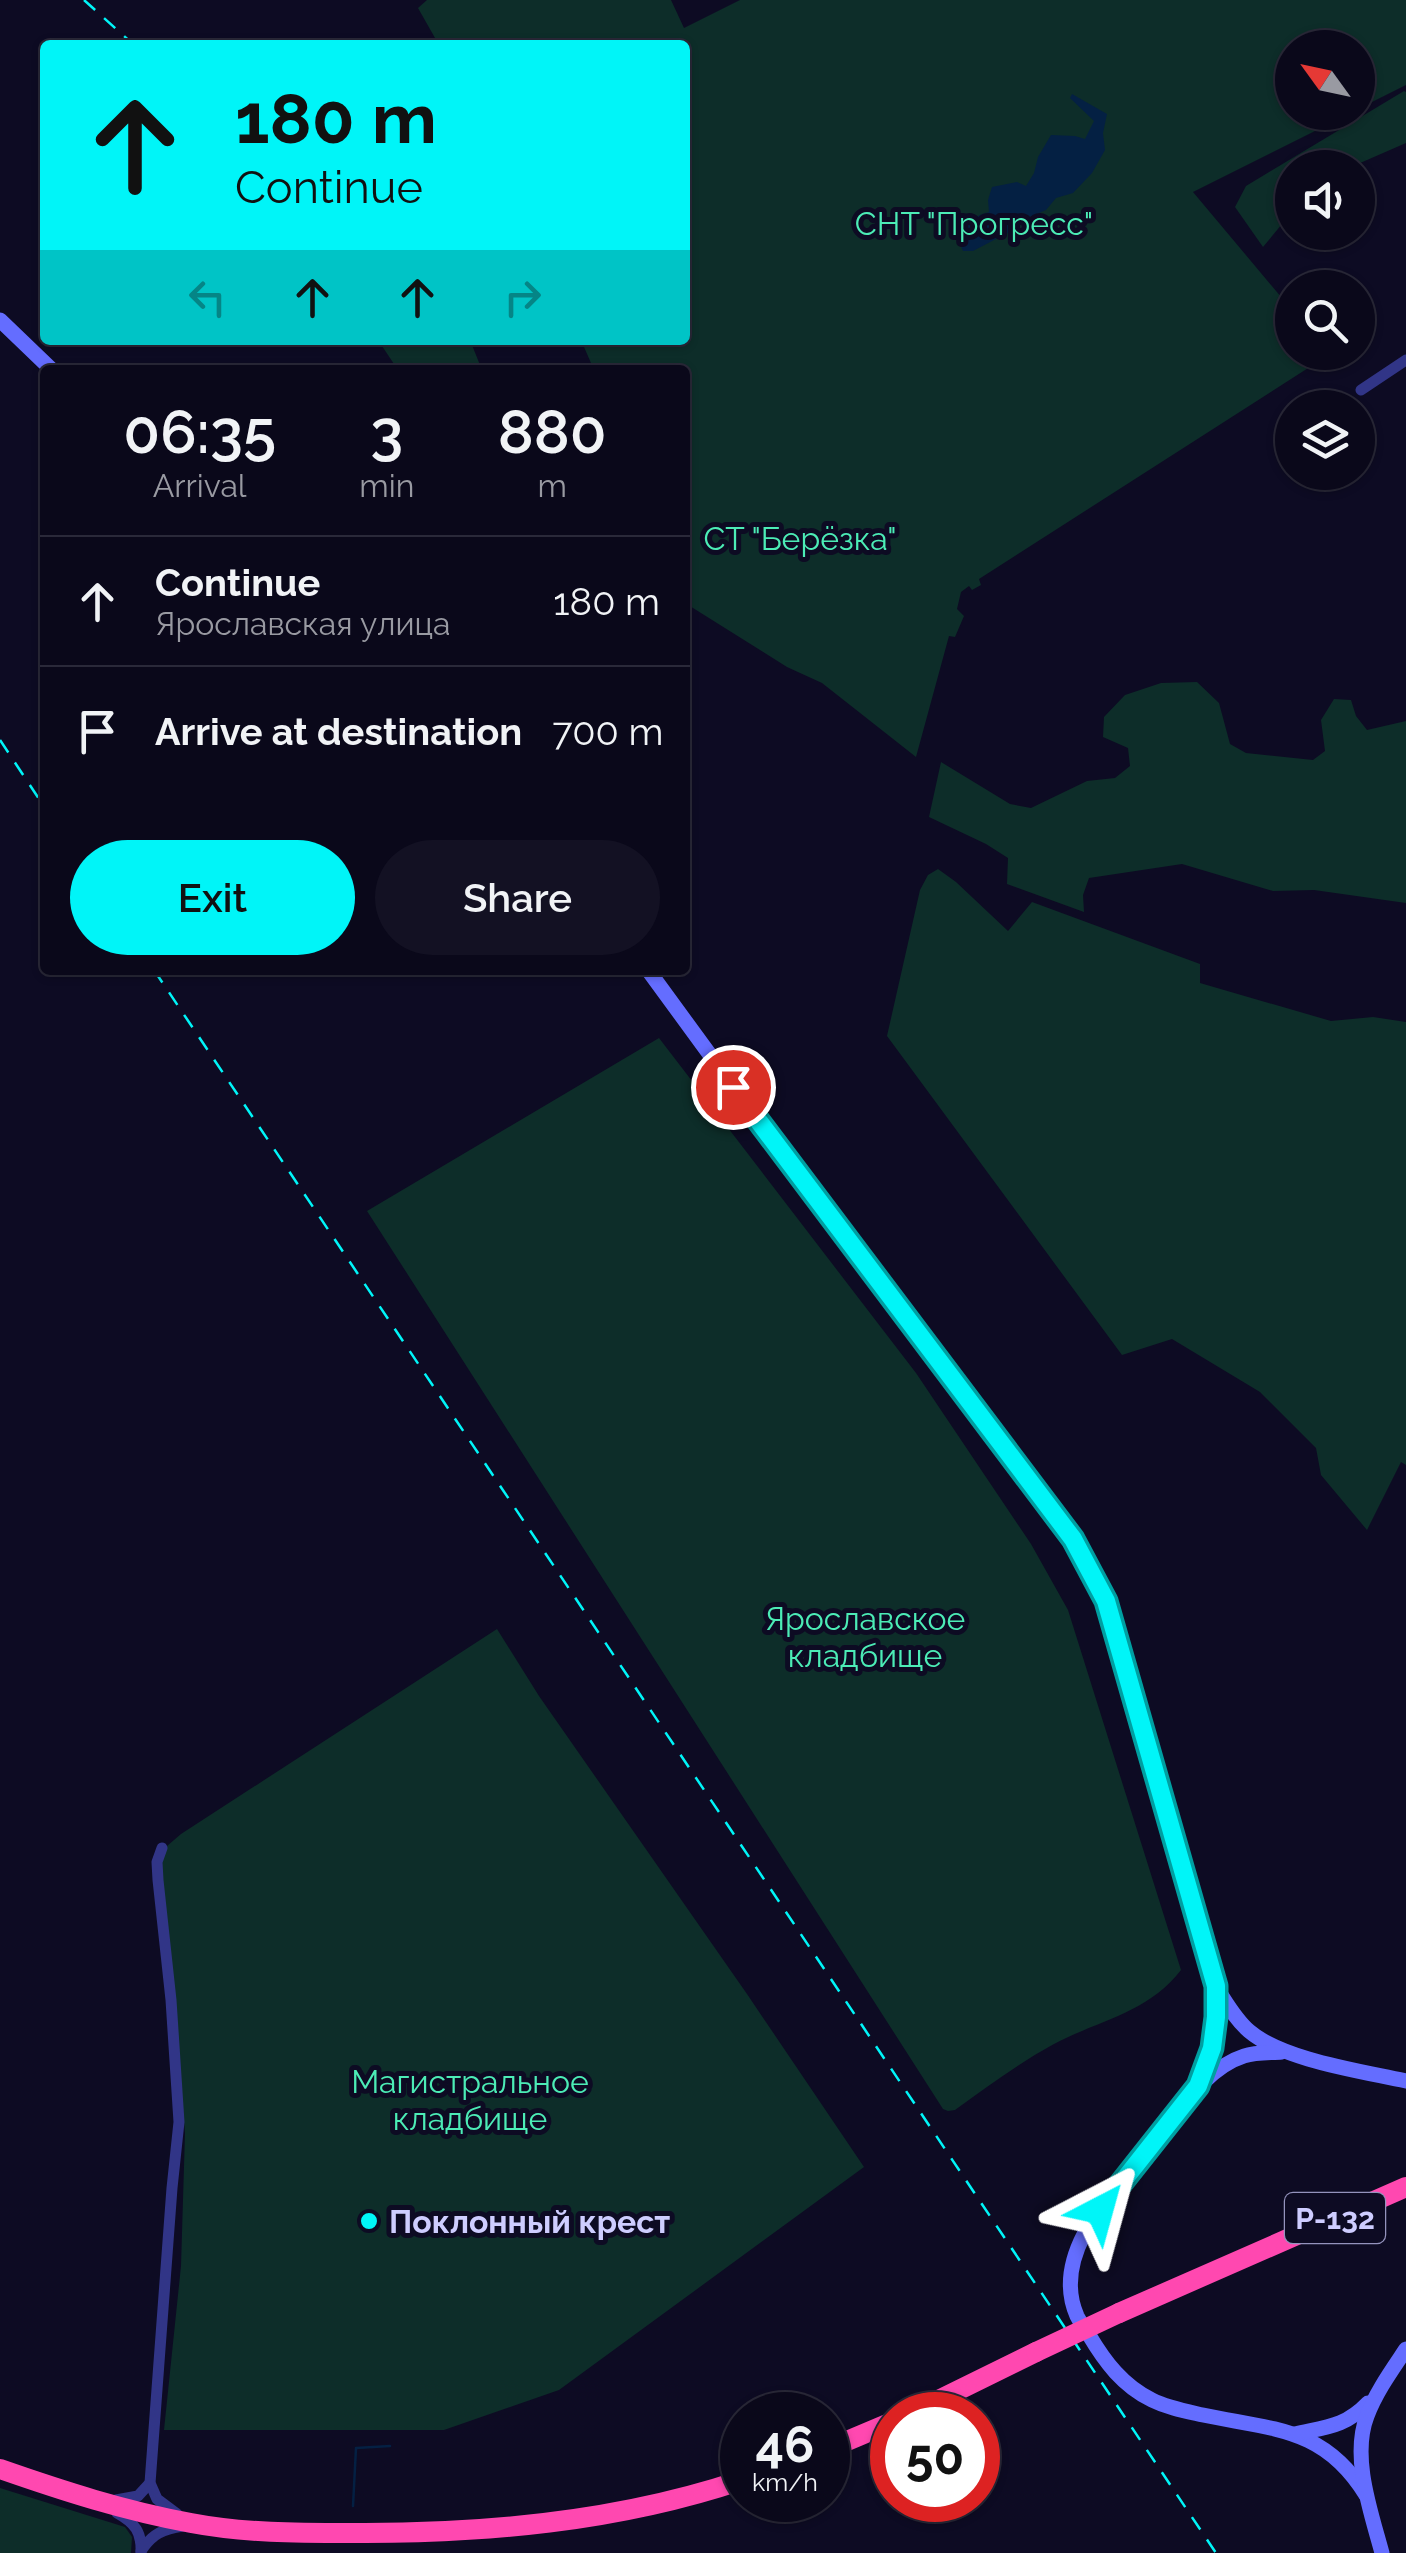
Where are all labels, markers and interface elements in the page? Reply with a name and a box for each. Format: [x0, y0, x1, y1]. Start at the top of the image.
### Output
north arrow [1275, 30, 1375, 130]
map controls [1275, 30, 1375, 490]
text: 180 m [235, 77, 437, 159]
icon: ahead [70, 80, 200, 210]
button: sound [1275, 150, 1375, 250]
text: Continue [235, 161, 423, 214]
park label: СНТ "Прогресс" [855, 205, 1093, 242]
icon: left [180, 270, 235, 325]
icon: ahead [285, 270, 340, 325]
icon: ahead [390, 270, 445, 325]
icon: right [495, 270, 550, 325]
button: search [1275, 270, 1375, 370]
button: layers [1275, 390, 1375, 490]
text: 06:35 [123, 397, 276, 467]
text: 3 [370, 397, 403, 467]
text: 880 [498, 397, 607, 467]
text: Arrival [153, 467, 247, 504]
text: min [359, 467, 414, 504]
text: m [537, 467, 567, 504]
park label: СТ "Берёзка" [703, 520, 897, 557]
text: Continue [155, 560, 320, 605]
icon: ahead [70, 574, 125, 629]
text: 180 m [553, 579, 660, 624]
text: Ярославская улица [155, 605, 450, 642]
icon: arrive [70, 704, 125, 759]
text: Arrive at destination [155, 709, 522, 754]
text: 700 m [552, 709, 663, 754]
button: Exit [70, 840, 355, 955]
button: Share [375, 840, 660, 955]
pin [691, 1045, 776, 1130]
icon: arrive [706, 1060, 761, 1115]
park label: Ярославское кладбище [765, 1600, 965, 1674]
park label: Магистральное кладбище [351, 2063, 589, 2137]
position arrow [1048, 2158, 1152, 2262]
road number: Р-132 [1285, 2193, 1385, 2243]
place label: Поклонный крест [389, 2203, 670, 2240]
marker: Поклонный крест [358, 2210, 380, 2232]
speed limit sign: 50 [870, 2392, 1000, 2522]
text: 46 [756, 2415, 814, 2474]
text: km/h [752, 2467, 818, 2497]

